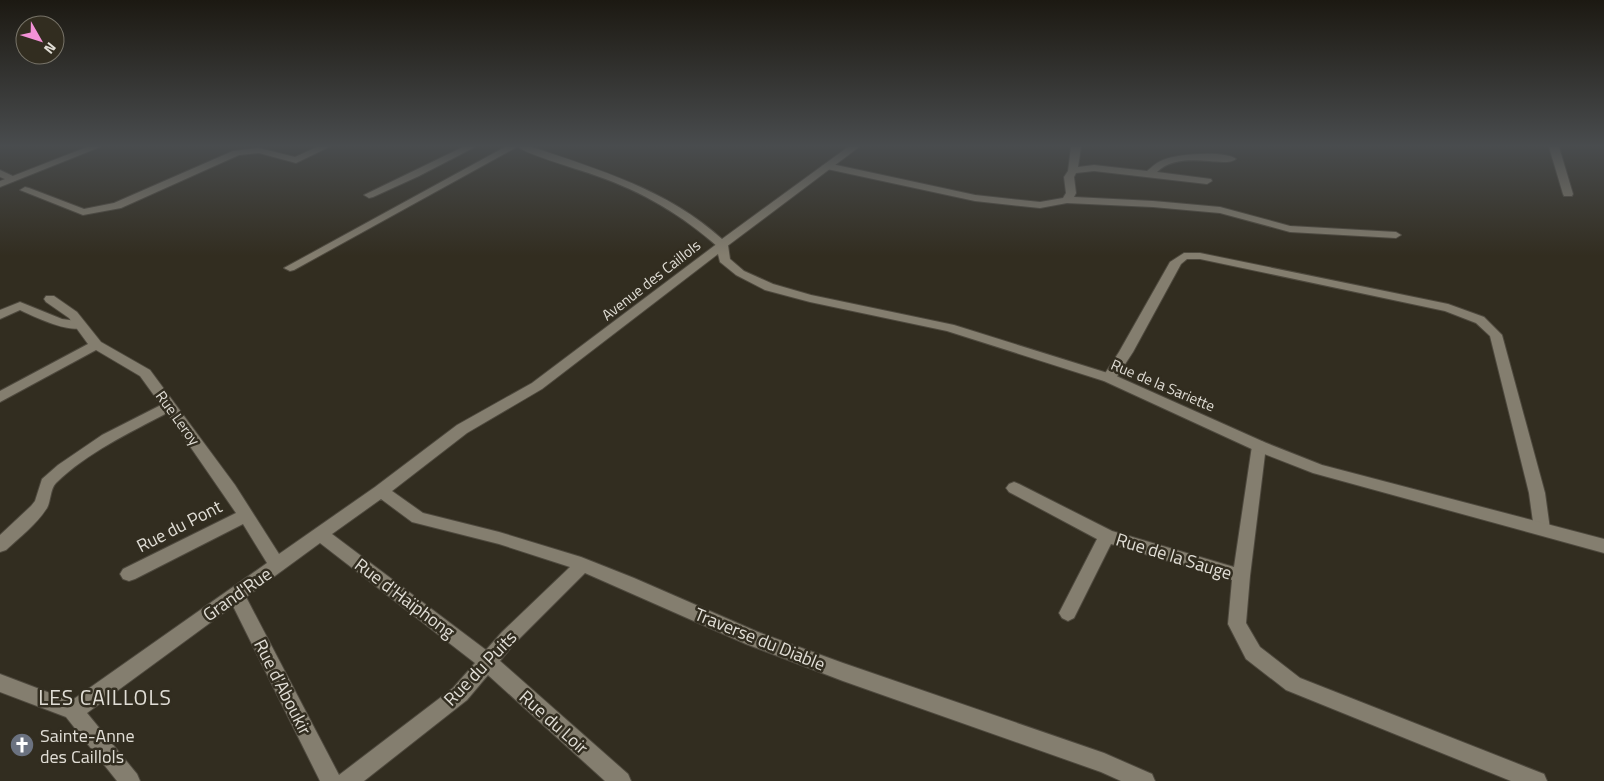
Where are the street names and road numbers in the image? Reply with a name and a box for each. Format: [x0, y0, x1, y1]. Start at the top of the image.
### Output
street label: Avenue des Caillols [597, 234, 705, 326]
street label: Rue de la Sariette [1107, 353, 1219, 417]
street label: Rue Leroy [150, 386, 206, 450]
street label: Rue du Pont [132, 493, 227, 559]
street label: Rue de la Sauge [1113, 526, 1235, 586]
street label: Rue d'Haïphong [349, 551, 461, 645]
street label: Grand'Rue [197, 560, 277, 628]
street label: Traverse du Diable [691, 601, 829, 677]
street label: Rue du Puits [437, 624, 523, 712]
street label: Rue d'Aboukir [247, 634, 319, 740]
street label: Rue du Loir [513, 684, 595, 760]

